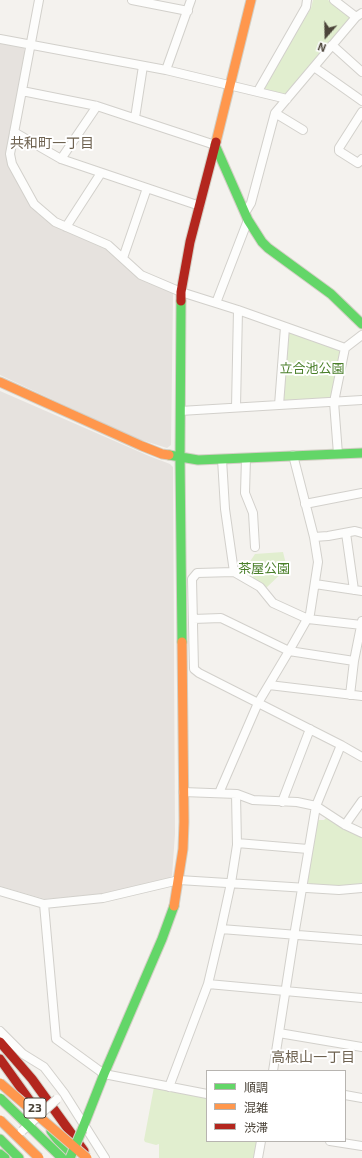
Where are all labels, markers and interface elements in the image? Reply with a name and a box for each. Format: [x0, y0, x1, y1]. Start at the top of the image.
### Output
north arrow [306, 16, 346, 56]
text: N [316, 40, 328, 55]
district label: 共和町一丁目 [10, 135, 94, 151]
park label: 立合池公園 [280, 361, 344, 377]
park label: 茶屋公園 [238, 561, 290, 577]
district label: 高根山一丁目 [271, 1049, 355, 1065]
legend [206, 1070, 346, 1142]
text: 順調 [244, 1080, 268, 1094]
road number: 23 [24, 1098, 46, 1118]
text: 混雑 [244, 1100, 268, 1114]
text: 渋滞 [244, 1120, 268, 1134]

